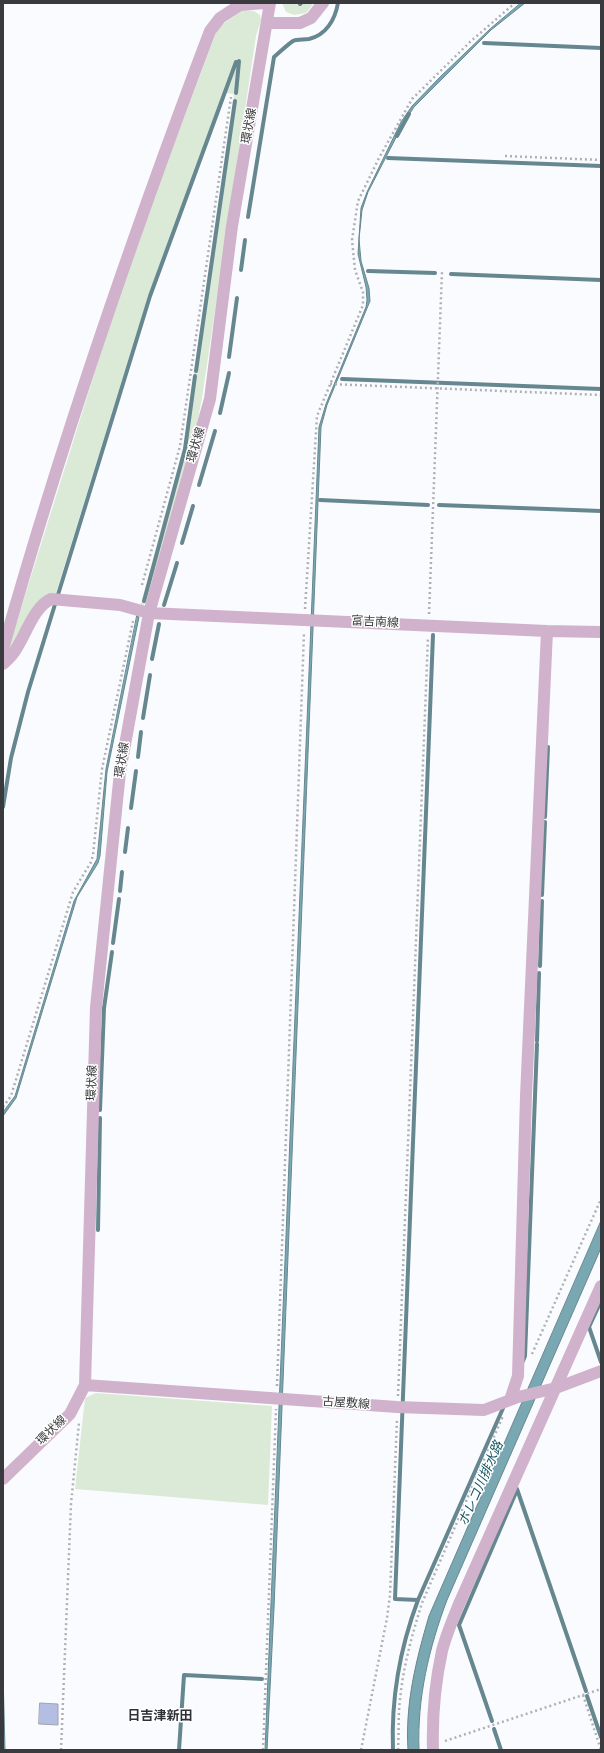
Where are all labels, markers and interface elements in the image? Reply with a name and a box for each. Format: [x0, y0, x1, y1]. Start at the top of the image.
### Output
street label: 環状線 [240, 107, 260, 145]
street label: 環状線 [185, 426, 209, 464]
street label: 富吉南線 [351, 615, 399, 631]
street label: 環状線 [113, 741, 133, 779]
street label: 環状線 [85, 1065, 101, 1101]
street label: 古屋敷線 [322, 1395, 370, 1413]
street label: 環状線 [34, 1413, 70, 1449]
water label: ホレコ川排水路 [456, 1439, 508, 1529]
district label: 日吉津新田 [128, 1709, 192, 1725]

